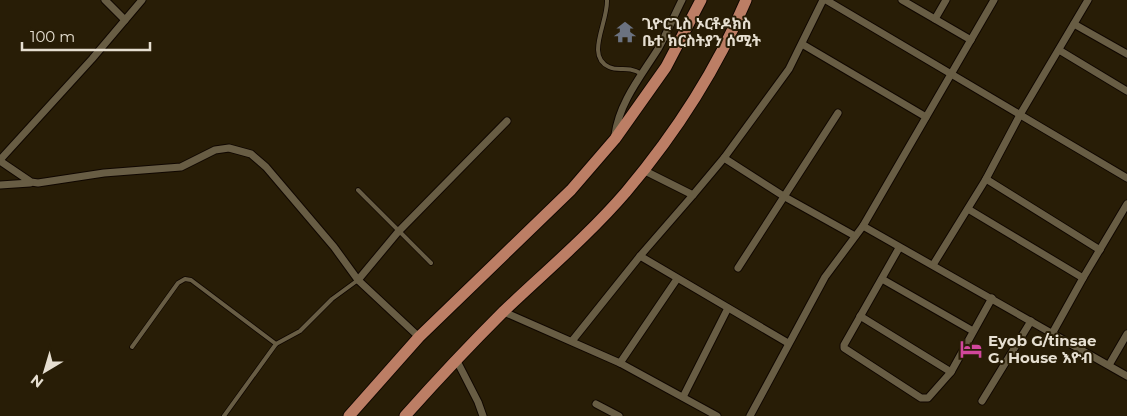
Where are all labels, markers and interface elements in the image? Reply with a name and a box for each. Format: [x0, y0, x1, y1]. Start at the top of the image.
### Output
place label: ጊዮርጊስ ኦርቶዶክስ ቤተ ክርስትያን ሰሚት [642, 14, 762, 50]
temple icon: ጊዮርጊስ ኦርቶዶክስ ቤተ ክርስትያን ሰሚት [612, 19, 638, 45]
scale bar [22, 20, 150, 52]
text: 100 m [30, 27, 75, 46]
place label: Eyob G/tinsae G. House እዮብ [988, 331, 1096, 367]
hotel icon: Eyob G/tinsae G. House እዮብ [958, 336, 984, 362]
north arrow [20, 346, 70, 396]
text: N [27, 371, 47, 392]

